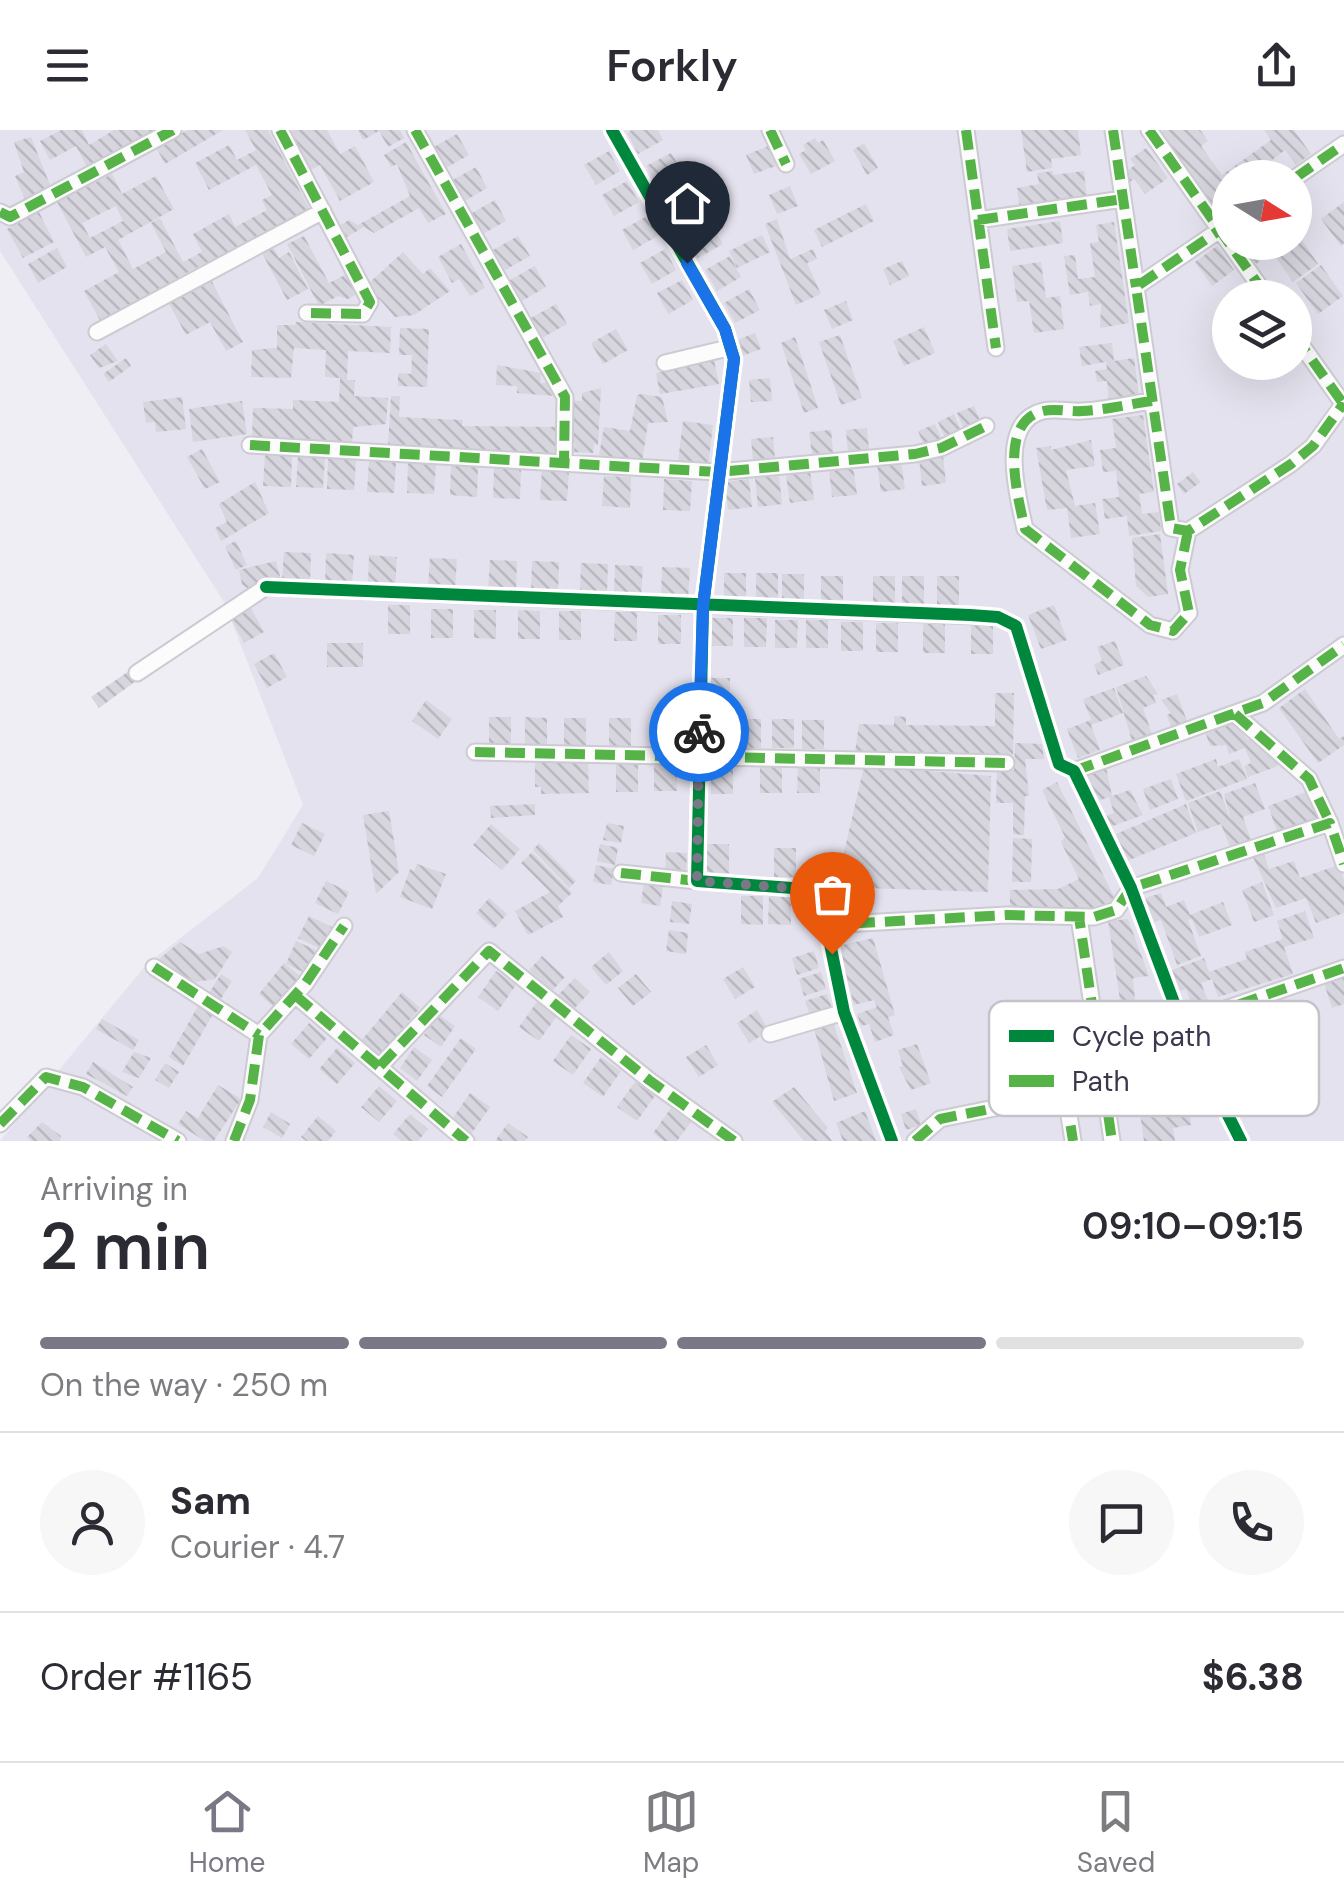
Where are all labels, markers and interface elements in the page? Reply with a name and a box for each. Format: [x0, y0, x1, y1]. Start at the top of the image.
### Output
text: Forkly [606, 36, 738, 95]
icon: menu [40, 38, 95, 93]
icon: share [1249, 38, 1304, 93]
north arrow [1212, 160, 1312, 260]
map controls [1212, 160, 1312, 380]
pin [645, 161, 730, 264]
icon: home [660, 176, 715, 231]
button: layers [1212, 280, 1312, 380]
courier [649, 682, 749, 782]
icon: bike [672, 705, 727, 760]
pin [790, 852, 875, 955]
icon: bag [805, 867, 860, 922]
legend [989, 1001, 1319, 1116]
text: Cycle path [1072, 1018, 1211, 1055]
text: Path [1072, 1063, 1130, 1100]
text: Arriving in [40, 1168, 188, 1210]
text: 09:10–09:15 [1082, 1201, 1304, 1251]
text: 2 min [40, 1205, 210, 1289]
text: On the way · 250 m [40, 1364, 328, 1406]
button: person [40, 1470, 145, 1575]
button: chat [1069, 1470, 1174, 1575]
button: phone [1199, 1470, 1304, 1575]
text: Sam [170, 1476, 251, 1526]
text: Courier · 4.7 [170, 1526, 345, 1568]
text: Order #1165 [40, 1652, 253, 1702]
text: $6.38 [1202, 1652, 1304, 1702]
tab: Home [189, 1784, 265, 1881]
tab: Map [643, 1784, 699, 1881]
tab: Saved [1077, 1784, 1155, 1881]

